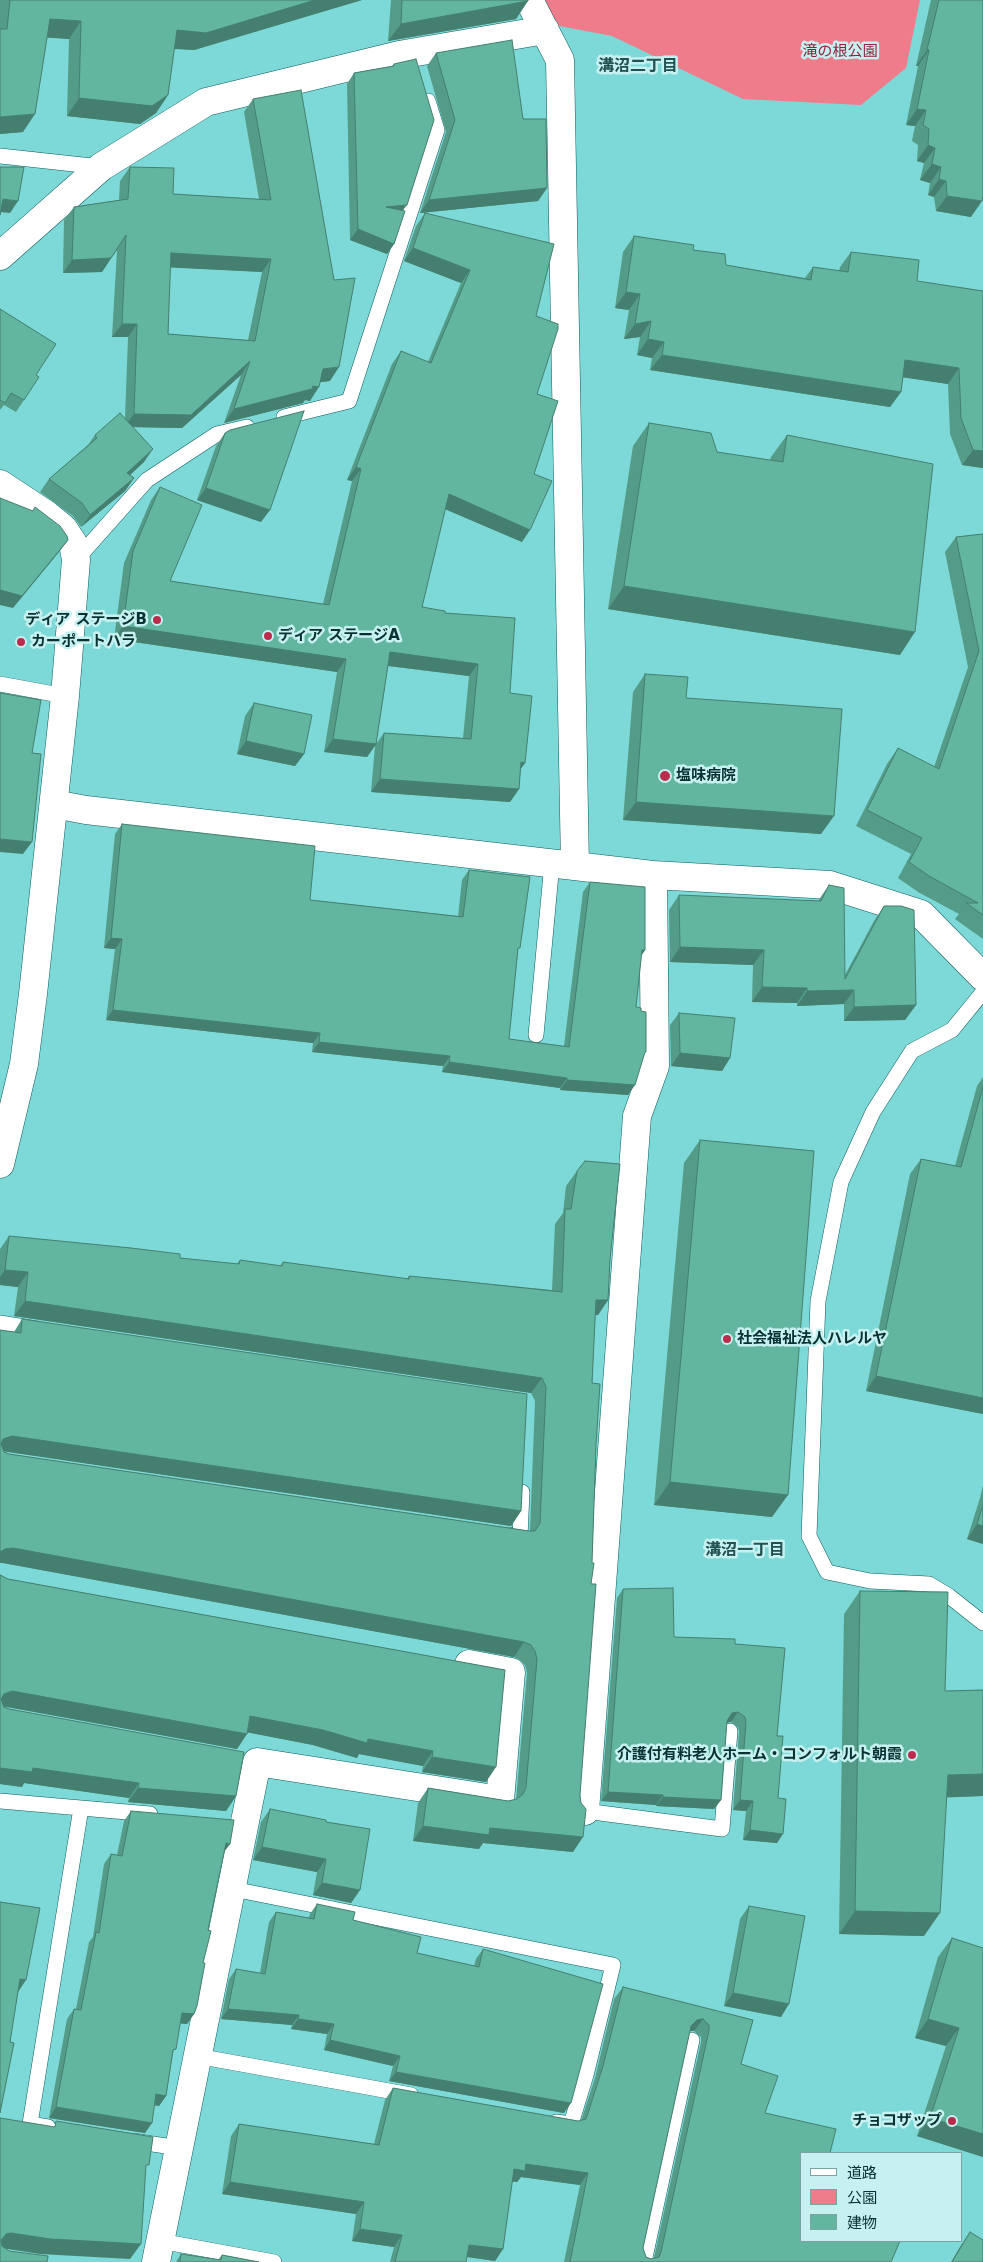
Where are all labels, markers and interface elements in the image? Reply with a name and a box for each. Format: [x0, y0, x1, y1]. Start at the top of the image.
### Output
park label: 滝の根公園 [803, 43, 877, 61]
district label: 溝沼二丁目 [598, 57, 678, 77]
place label: ディア ステージB [25, 611, 147, 629]
marker: ディア ステージB [151, 614, 163, 626]
place label: ディア ステージA [278, 627, 400, 645]
marker: ディア ステージA [262, 630, 274, 642]
place label: カーポートハラ [31, 633, 136, 651]
marker: カーポートハラ [15, 636, 27, 648]
place label: 塩味病院 [676, 767, 736, 785]
marker: 塩味病院 [658, 769, 672, 783]
place label: 社会福祉法人ハレルヤ [737, 1330, 887, 1348]
marker: 社会福祉法人ハレルヤ [721, 1333, 733, 1345]
district label: 溝沼一丁目 [705, 1541, 785, 1561]
place label: 介護付有料老人ホーム・コンフォルト朝霞 [617, 1746, 902, 1764]
marker: 介護付有料老人ホーム・コンフォルト朝霞 [906, 1749, 918, 1761]
place label: チョコザップ [852, 2112, 942, 2130]
marker: チョコザップ [946, 2115, 958, 2127]
legend [800, 2152, 963, 2242]
text: 道路 [847, 2164, 877, 2182]
text: 公園 [847, 2189, 877, 2207]
text: 建物 [847, 2214, 877, 2232]

